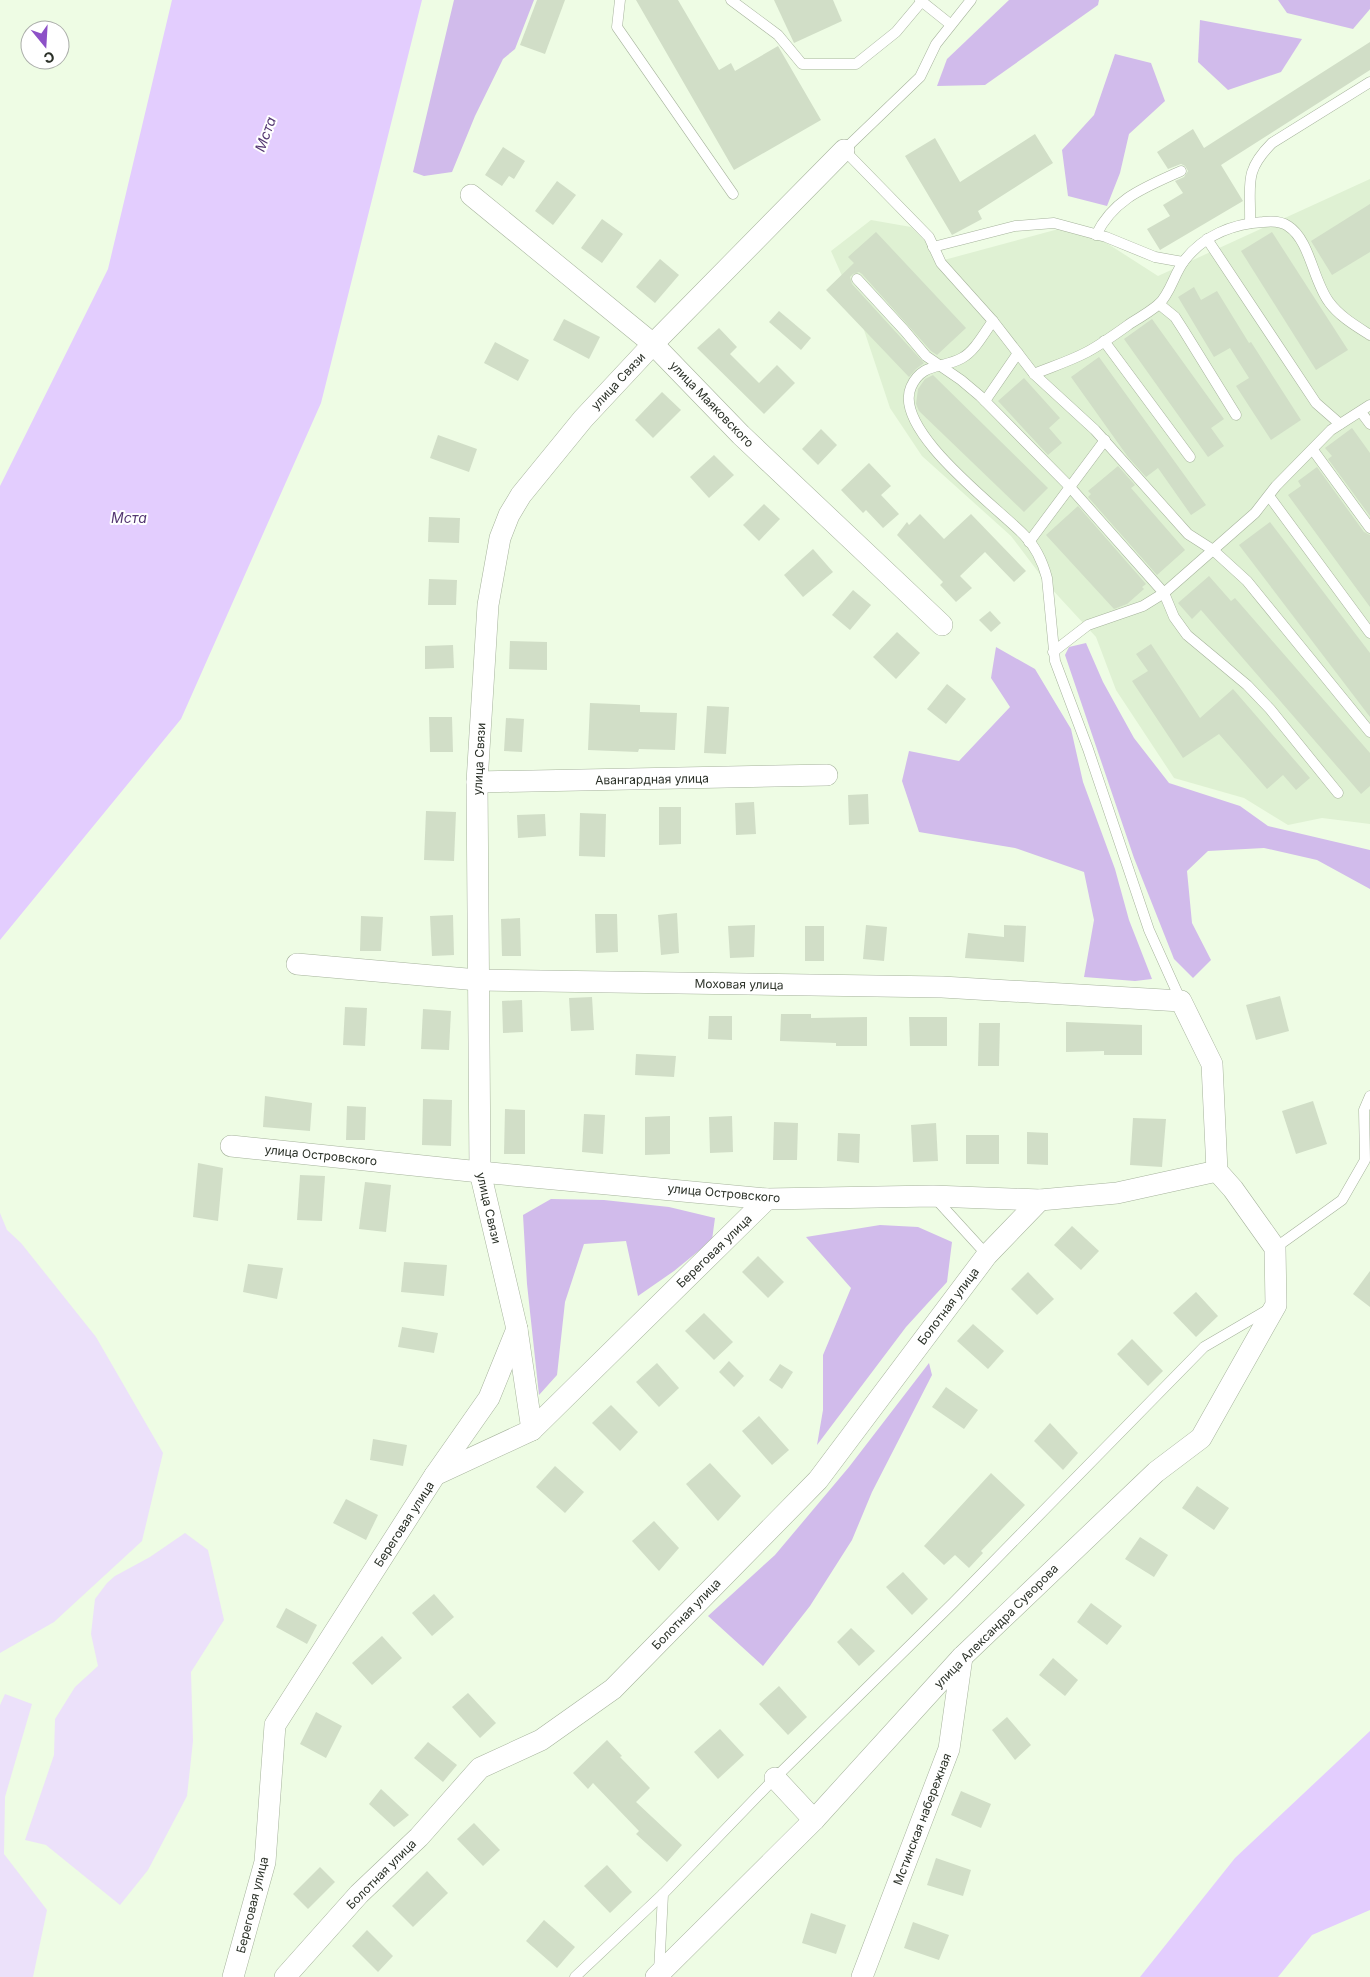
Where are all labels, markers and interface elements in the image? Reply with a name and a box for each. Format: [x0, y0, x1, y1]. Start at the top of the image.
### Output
north arrow [20, 20, 70, 70]
text: С [42, 48, 57, 68]
water label: Мста [251, 114, 279, 154]
street label: улица Связи [588, 349, 648, 413]
street label: улица Маяковского [667, 358, 757, 450]
water label: Мста [111, 509, 147, 526]
street label: улица Связи [470, 722, 488, 796]
street label: Авангардная улица [595, 771, 709, 787]
street label: Моховая улица [694, 976, 784, 992]
street label: улица Островского [264, 1142, 378, 1168]
street label: улица Связи [474, 1171, 504, 1245]
street label: улица Островского [667, 1181, 781, 1205]
street label: Береговая улица [673, 1211, 755, 1291]
street label: Болотная улица [914, 1264, 982, 1348]
street label: Береговая улица [371, 1478, 437, 1570]
street label: улица Александра Суворова [931, 1561, 1061, 1691]
street label: Болотная улица [648, 1575, 724, 1653]
street label: Мстинская набережная [890, 1751, 954, 1887]
street label: Болотная улица [343, 1836, 419, 1912]
street label: Береговая улица [233, 1855, 271, 1955]

